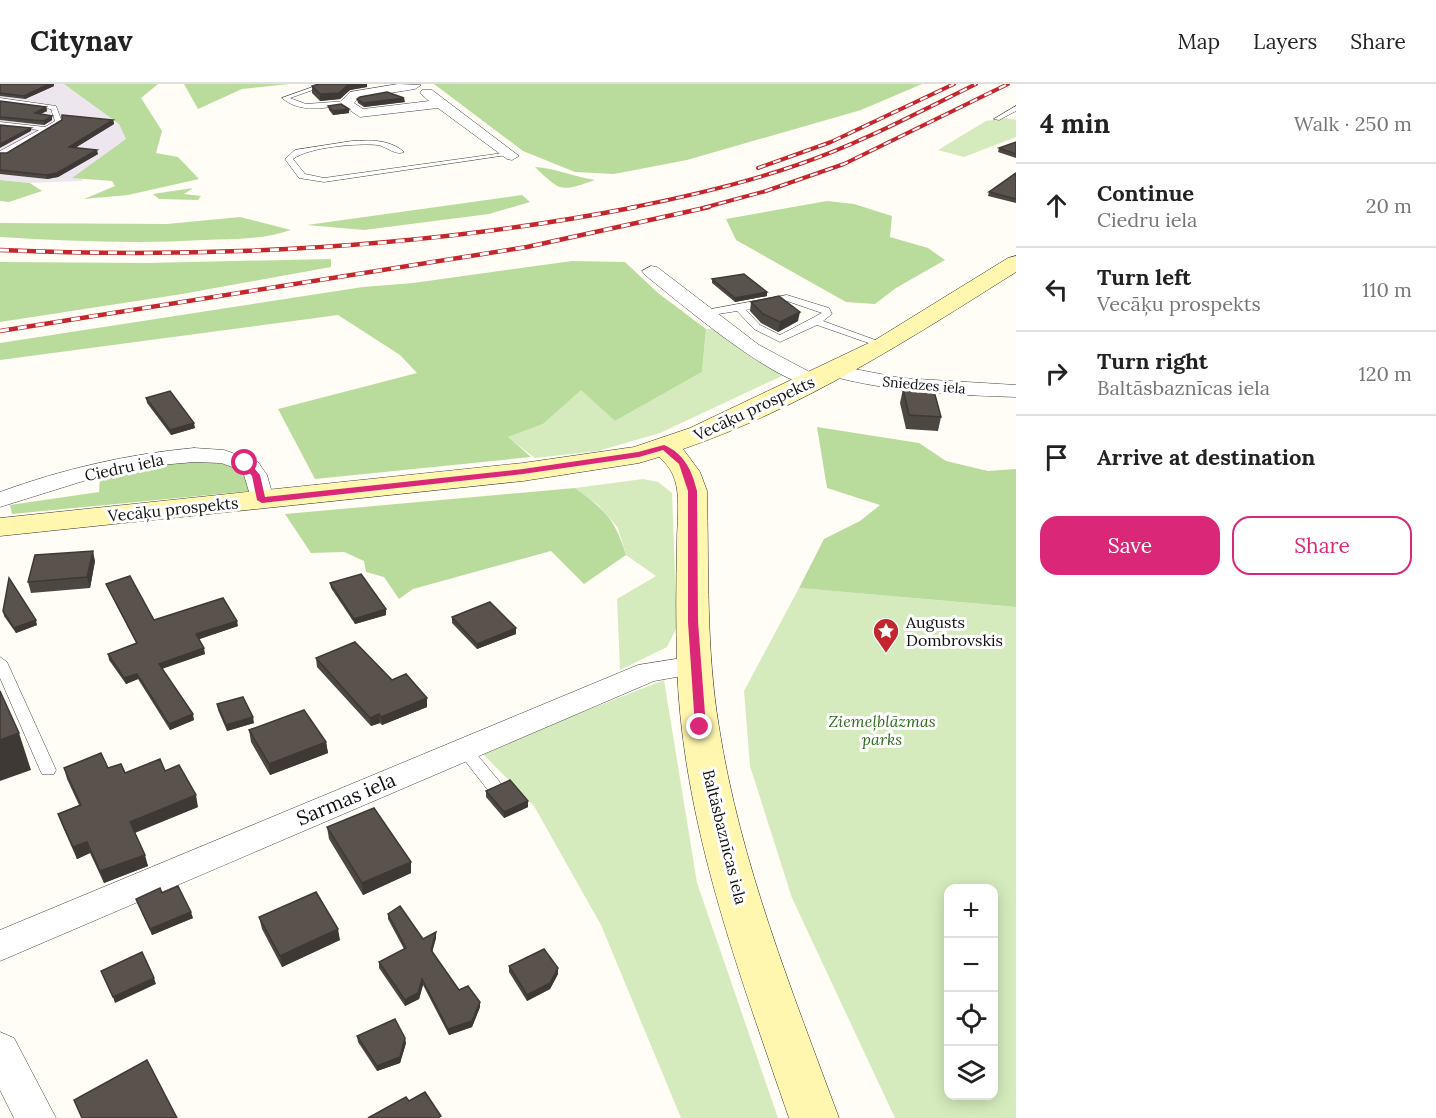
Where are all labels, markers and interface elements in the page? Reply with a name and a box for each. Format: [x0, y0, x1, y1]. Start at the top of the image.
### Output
text: Citynav [30, 23, 133, 59]
text: Map [1177, 28, 1220, 55]
text: Layers [1253, 28, 1317, 55]
text: Share [1350, 28, 1406, 55]
text: 4 min [1040, 107, 1110, 140]
text: Walk · 250 m [1294, 111, 1412, 136]
text: Continue [1097, 179, 1194, 207]
icon: ahead [1040, 189, 1073, 222]
text: 20 m [1366, 193, 1412, 218]
text: Ciedru iela [1097, 207, 1197, 232]
text: Turn left [1097, 263, 1191, 291]
icon: left [1040, 273, 1073, 306]
text: 110 m [1362, 277, 1412, 302]
text: Vecāķu prospekts [1097, 291, 1261, 316]
text: Turn right [1097, 347, 1208, 375]
icon: right [1040, 357, 1073, 390]
text: 120 m [1358, 361, 1412, 386]
street label: Vecāķu prospekts [689, 371, 818, 446]
street label: Sniedzes iela [882, 372, 966, 398]
text: Baltāsbaznīcas iela [1097, 375, 1270, 400]
icon: arrive [1040, 441, 1073, 474]
text: Arrive at destination [1097, 443, 1315, 471]
street label: Ciedru iela [83, 449, 165, 485]
route start [231, 449, 257, 475]
street label: Vecāķu prospekts [106, 492, 239, 527]
button: Save [1040, 516, 1220, 575]
button: Share [1232, 516, 1412, 575]
place label: Augusts Dombrovskis [905, 612, 1003, 650]
place icon: Augusts Dombrovskis [871, 616, 901, 654]
park label: Ziemeļblāzmas parks [828, 711, 936, 749]
route end [686, 713, 712, 739]
street label: Sarmas iela [292, 766, 399, 831]
street label: Baltāsbaznīcas iela [699, 767, 751, 907]
map controls [944, 884, 998, 1100]
button: + [944, 884, 998, 938]
button: − [944, 938, 998, 992]
button: locate [944, 992, 998, 1046]
button: layers [944, 1046, 998, 1100]

